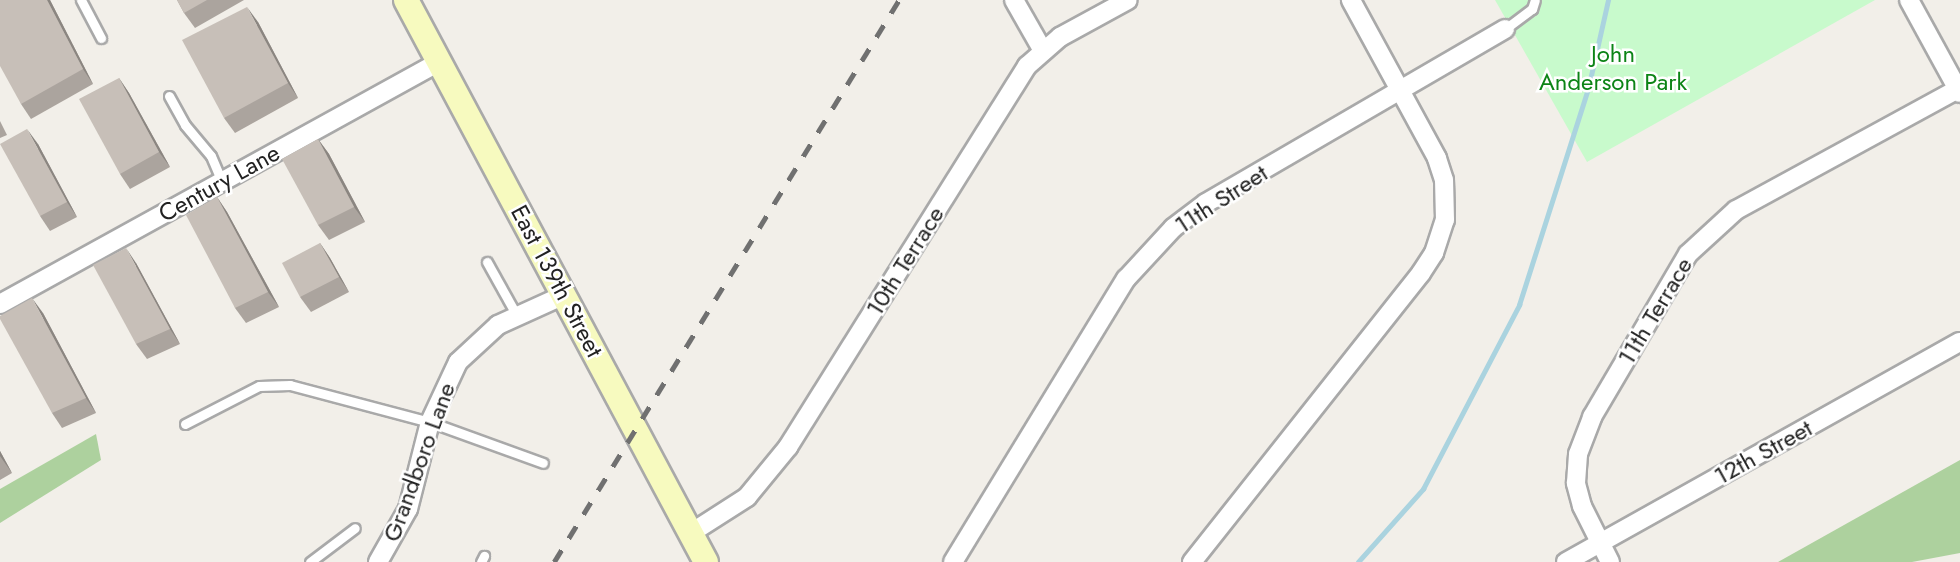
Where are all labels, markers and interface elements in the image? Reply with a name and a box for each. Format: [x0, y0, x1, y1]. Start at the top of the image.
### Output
park label: John Anderson Park [1539, 40, 1687, 96]
street label: Century Lane [154, 138, 284, 228]
street label: 11th Street [1169, 158, 1273, 240]
street label: East 139th Street [505, 200, 609, 362]
street label: 10th Terrace [860, 201, 950, 321]
street label: 11th Terrace [1612, 252, 1698, 370]
street label: Grandboro Lane [377, 379, 461, 545]
street label: 12th Street [1709, 413, 1817, 491]

